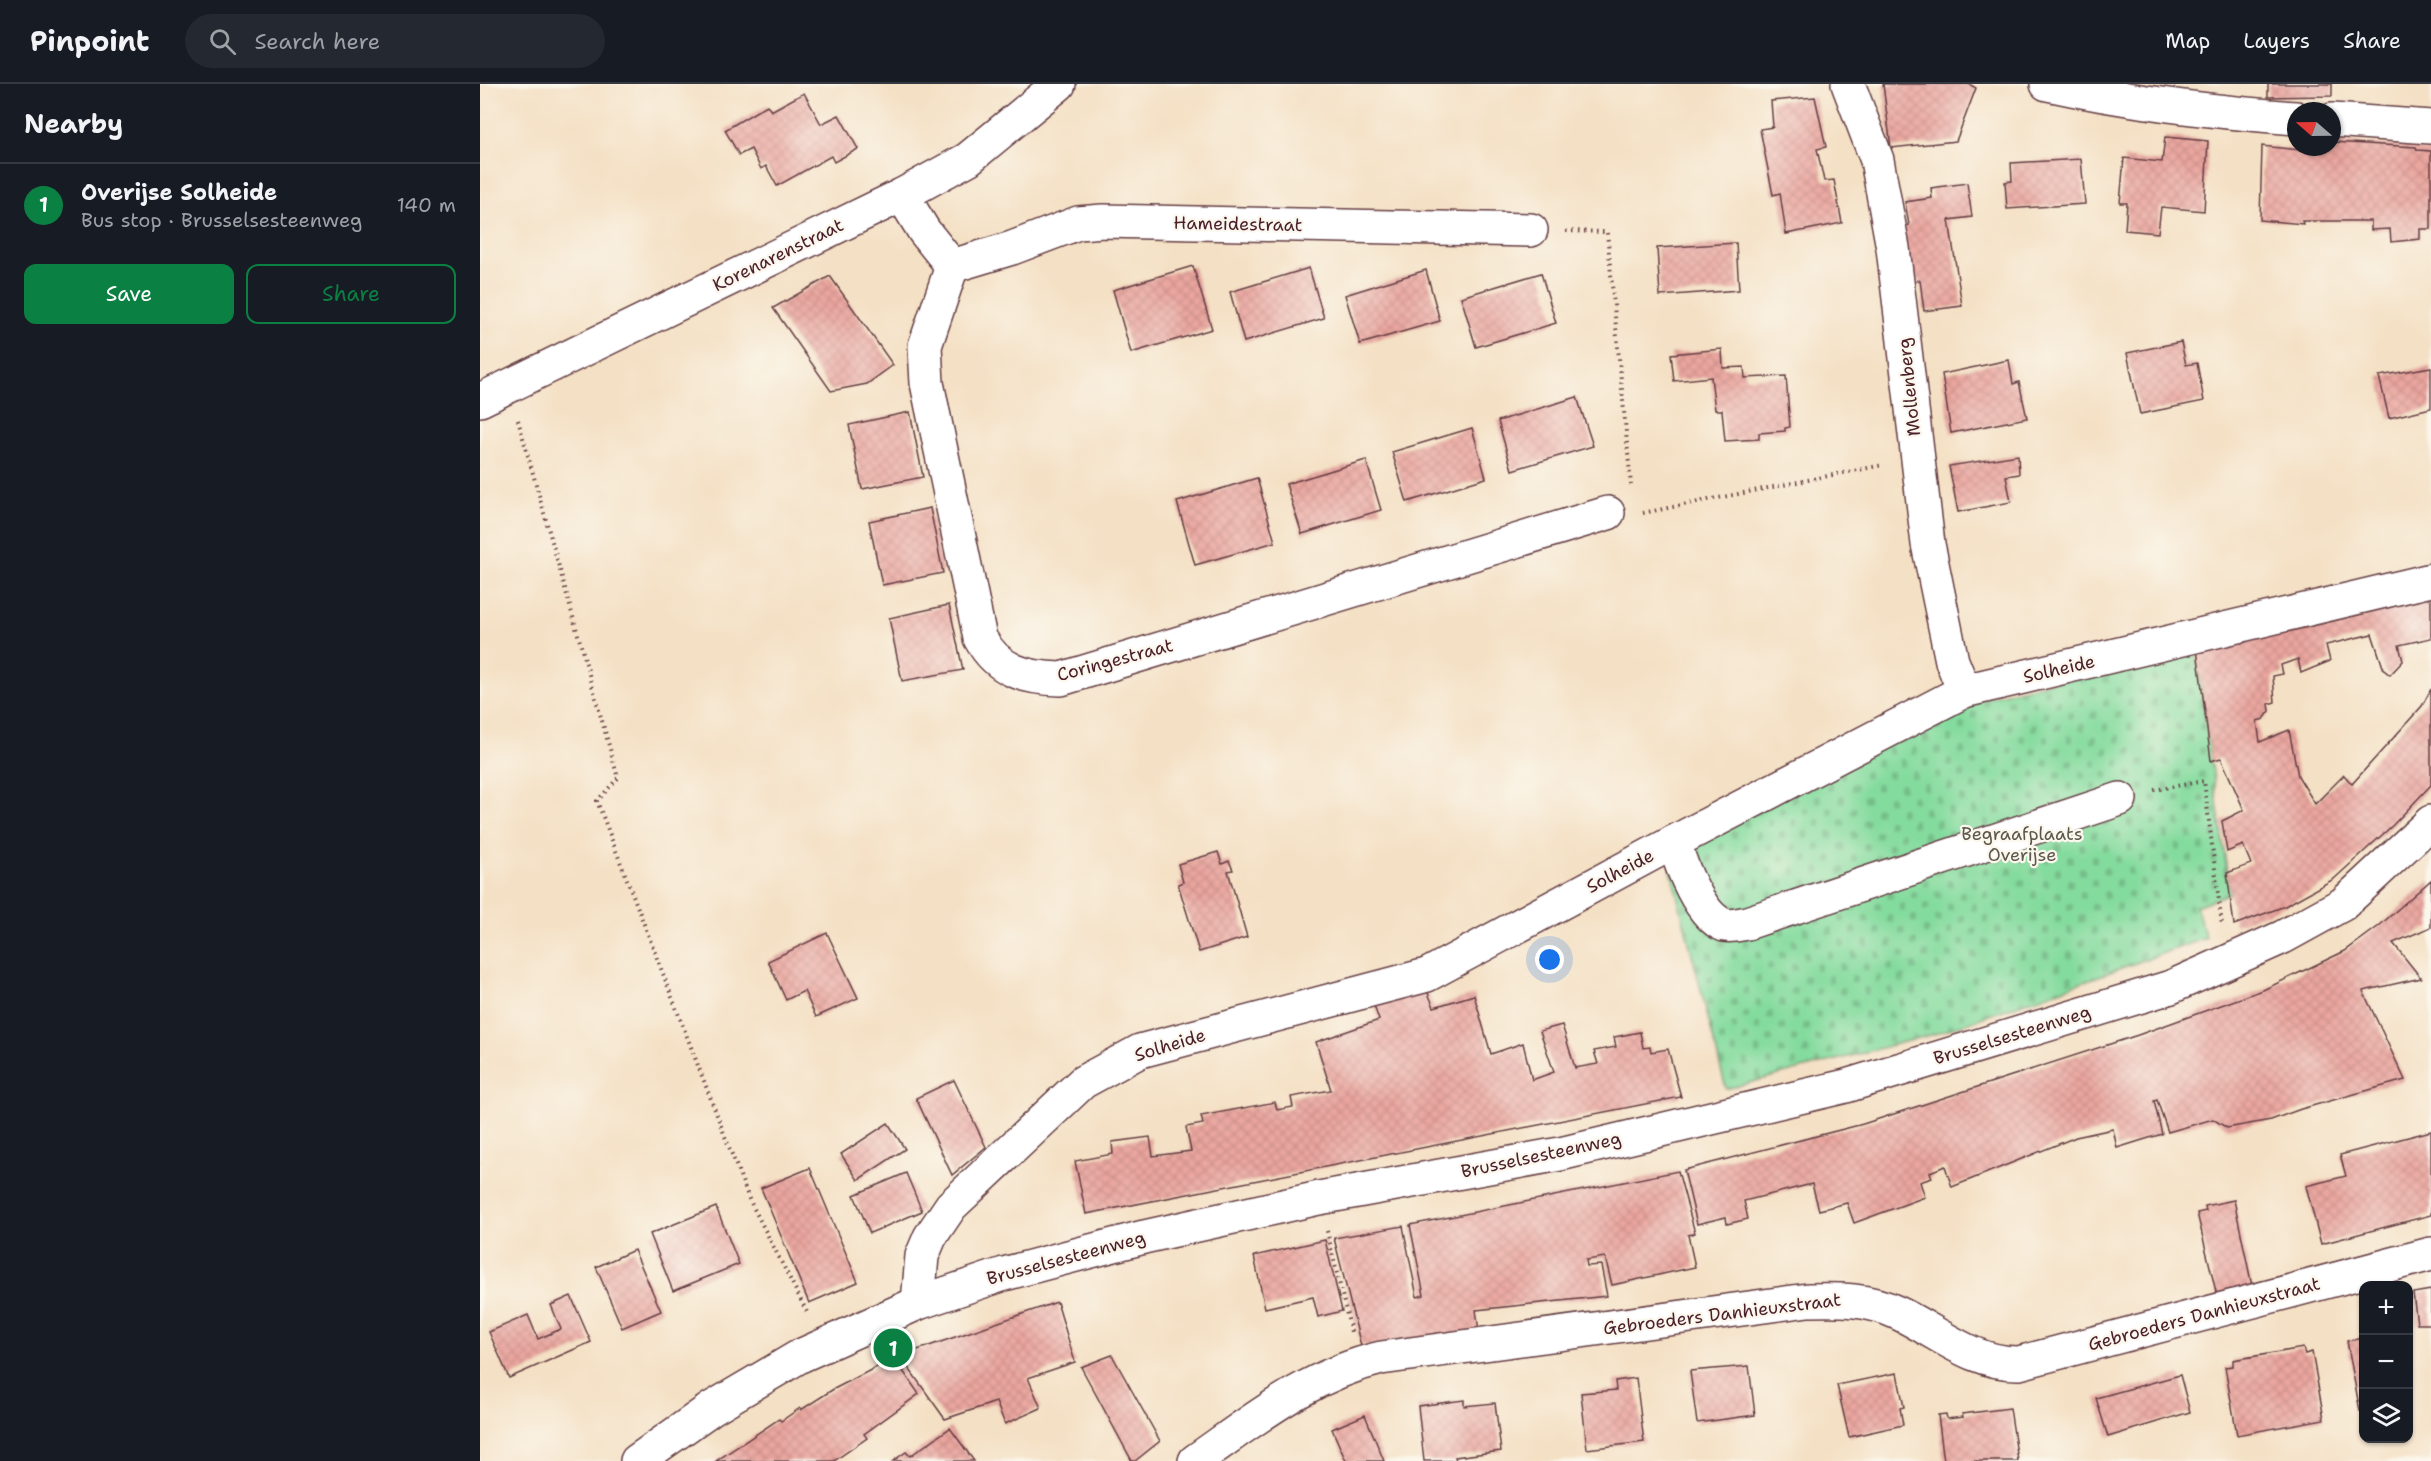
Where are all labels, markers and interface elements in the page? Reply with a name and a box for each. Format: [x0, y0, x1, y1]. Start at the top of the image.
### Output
search box [185, 14, 605, 68]
text: Pinpoint [30, 22, 149, 60]
icon: search [206, 25, 239, 58]
text: Search here [254, 27, 380, 56]
text: Map [2165, 27, 2210, 55]
text: Layers [2243, 27, 2310, 55]
text: Share [2343, 27, 2401, 55]
north arrow [2287, 102, 2341, 156]
text: Nearby [24, 106, 123, 141]
text: Overijse Solheide [81, 178, 277, 207]
text: 1 [39, 192, 48, 218]
text: 140 m [397, 192, 456, 218]
text: Bus stop · Brusselsesteenweg [81, 207, 362, 233]
street label: Hameidestraat [1173, 211, 1303, 237]
street label: Korenarenstraat [709, 213, 848, 297]
button: Save [24, 264, 234, 324]
button: Share [246, 264, 456, 324]
street label: Mollenberg [1892, 337, 1926, 437]
street label: Coringestraat [1054, 633, 1176, 687]
street label: Solheide [2021, 649, 2097, 689]
park label: Begraafplaats Overijse [1961, 822, 2083, 867]
street label: Solheide [1582, 843, 1658, 899]
your location [1535, 945, 1564, 974]
street label: Brusselsesteenweg [1931, 1000, 2093, 1070]
street label: Solheide [1131, 1023, 1209, 1067]
street label: Brusselsesteenweg [1459, 1126, 1623, 1184]
street label: Brusselsesteenweg [984, 1225, 1148, 1291]
street label: Gebroeders Danhieuxstraat [2085, 1271, 2323, 1357]
map controls [2359, 1281, 2413, 1443]
button: + [2359, 1281, 2413, 1335]
street label: Gebroeders Danhieuxstraat [1602, 1287, 1842, 1340]
pin: 1 [874, 1326, 912, 1370]
button: − [2359, 1335, 2413, 1389]
button: layers [2359, 1389, 2413, 1443]

